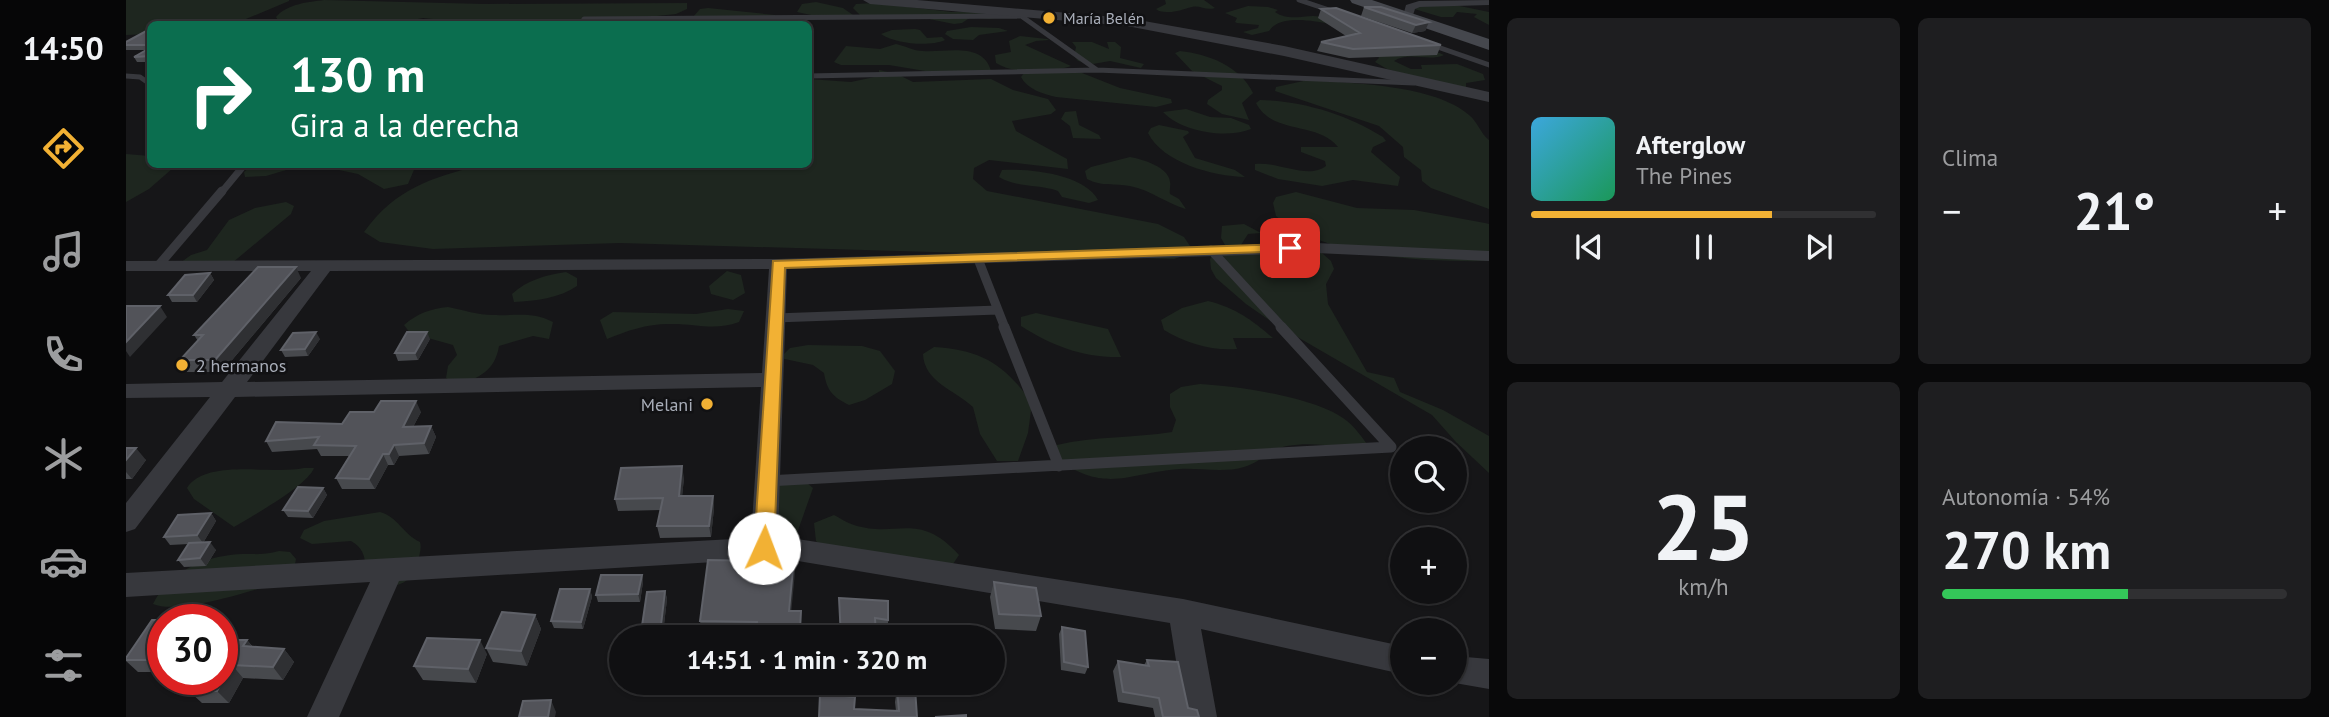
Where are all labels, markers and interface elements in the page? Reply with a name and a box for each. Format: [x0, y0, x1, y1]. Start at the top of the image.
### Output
place label: María Belén [1063, 8, 1145, 28]
marker: María Belén [1041, 10, 1057, 26]
text: 14:50 [22, 27, 104, 69]
text: 130 m [290, 42, 425, 106]
icon: right [175, 49, 266, 140]
text: Gira a la derecha [290, 104, 520, 146]
icon: directions [39, 124, 88, 173]
text: Afterglow [1636, 128, 1745, 161]
text: Clima [1942, 143, 1998, 172]
text: The Pines [1636, 161, 1732, 190]
text: 21° [2074, 177, 2155, 244]
text: − [1942, 186, 1961, 235]
text: + [2268, 186, 2287, 235]
pin [1260, 218, 1320, 278]
icon: music [39, 227, 88, 276]
icon: previous [1570, 228, 1608, 266]
icon: pause [1685, 228, 1723, 266]
icon: next [1800, 228, 1838, 266]
icon: arrive [1271, 229, 1309, 267]
icon: phone [39, 330, 88, 379]
place label: 2 hermanos [196, 354, 286, 377]
marker: 2 hermanos [174, 357, 190, 373]
place label: Melani [641, 393, 693, 416]
marker: Melani [699, 396, 715, 412]
icon: climate [39, 434, 88, 483]
map controls [1390, 436, 1467, 695]
button: search [1390, 436, 1467, 513]
text: 25 [1652, 467, 1755, 585]
text: Autonomía · 54% [1942, 482, 2110, 511]
position arrow [727, 511, 801, 585]
text: 270 km [1942, 516, 2111, 583]
button: + [1390, 527, 1467, 604]
icon: car [39, 537, 88, 586]
text: km/h [1678, 572, 1729, 601]
speed limit sign: 30 [147, 604, 238, 695]
button: − [1390, 618, 1467, 695]
icon: filters [39, 641, 88, 690]
text: 14:51 · 1 min · 320 m [687, 643, 927, 676]

